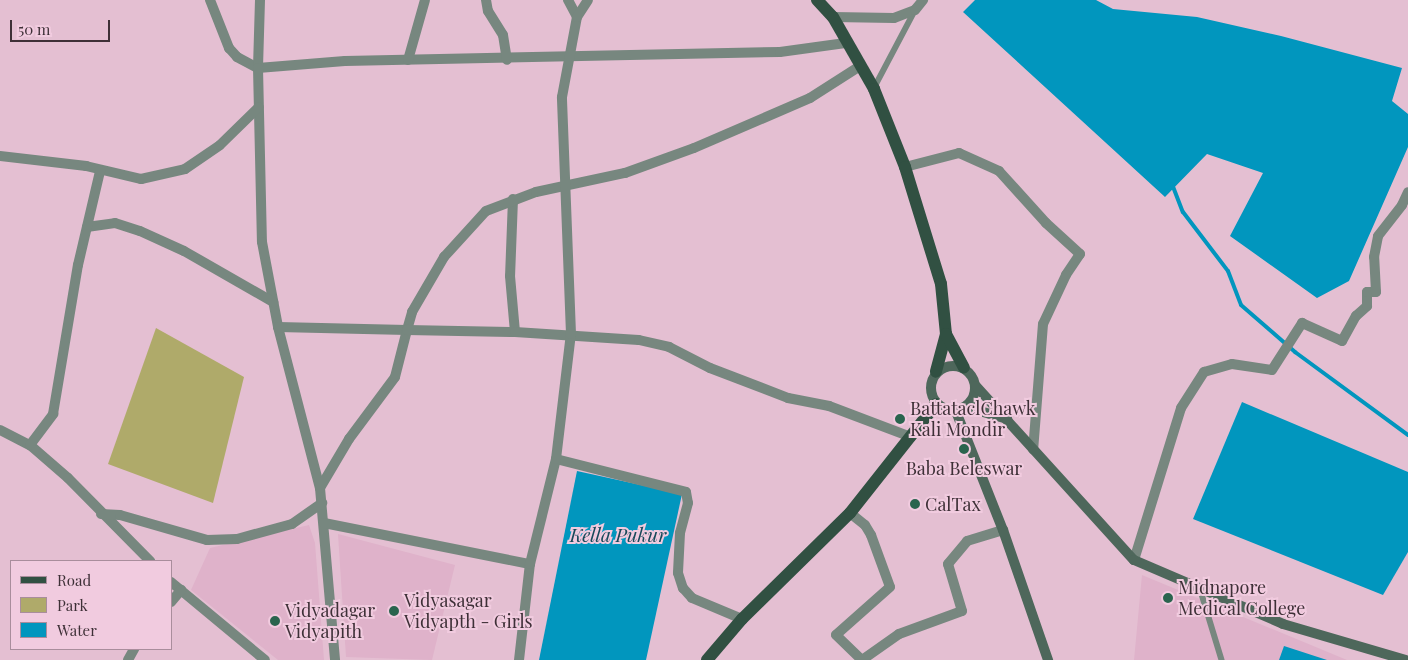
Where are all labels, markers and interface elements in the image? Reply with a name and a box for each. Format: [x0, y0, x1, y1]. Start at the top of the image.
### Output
scale bar [12, 10, 112, 42]
text: 50 m [18, 19, 50, 39]
place label: BattataclChawk Kali Mondir [910, 398, 1036, 440]
marker: BattataclChawk Kali Mondir [894, 413, 906, 425]
marker: Baba Beleswar [958, 443, 970, 455]
place label: Baba Beleswar [906, 457, 1022, 479]
place label: CalTax [925, 493, 981, 515]
marker: CalTax [909, 498, 921, 510]
water label: Kella Pukur [570, 524, 666, 546]
legend [10, 560, 172, 650]
text: Road [57, 570, 91, 590]
place label: Midnapore Medical College [1178, 577, 1305, 620]
place label: Vidyasagar Vidyapth - Girls [404, 590, 533, 632]
marker: Midnapore Medical College [1162, 592, 1174, 604]
text: Park [57, 595, 88, 615]
place label: Vidyadagar Vidyapith [285, 600, 375, 642]
marker: Vidyasagar Vidyapth - Girls [388, 605, 400, 617]
marker: Vidyadagar Vidyapith [269, 615, 281, 627]
text: Water [57, 620, 97, 640]

